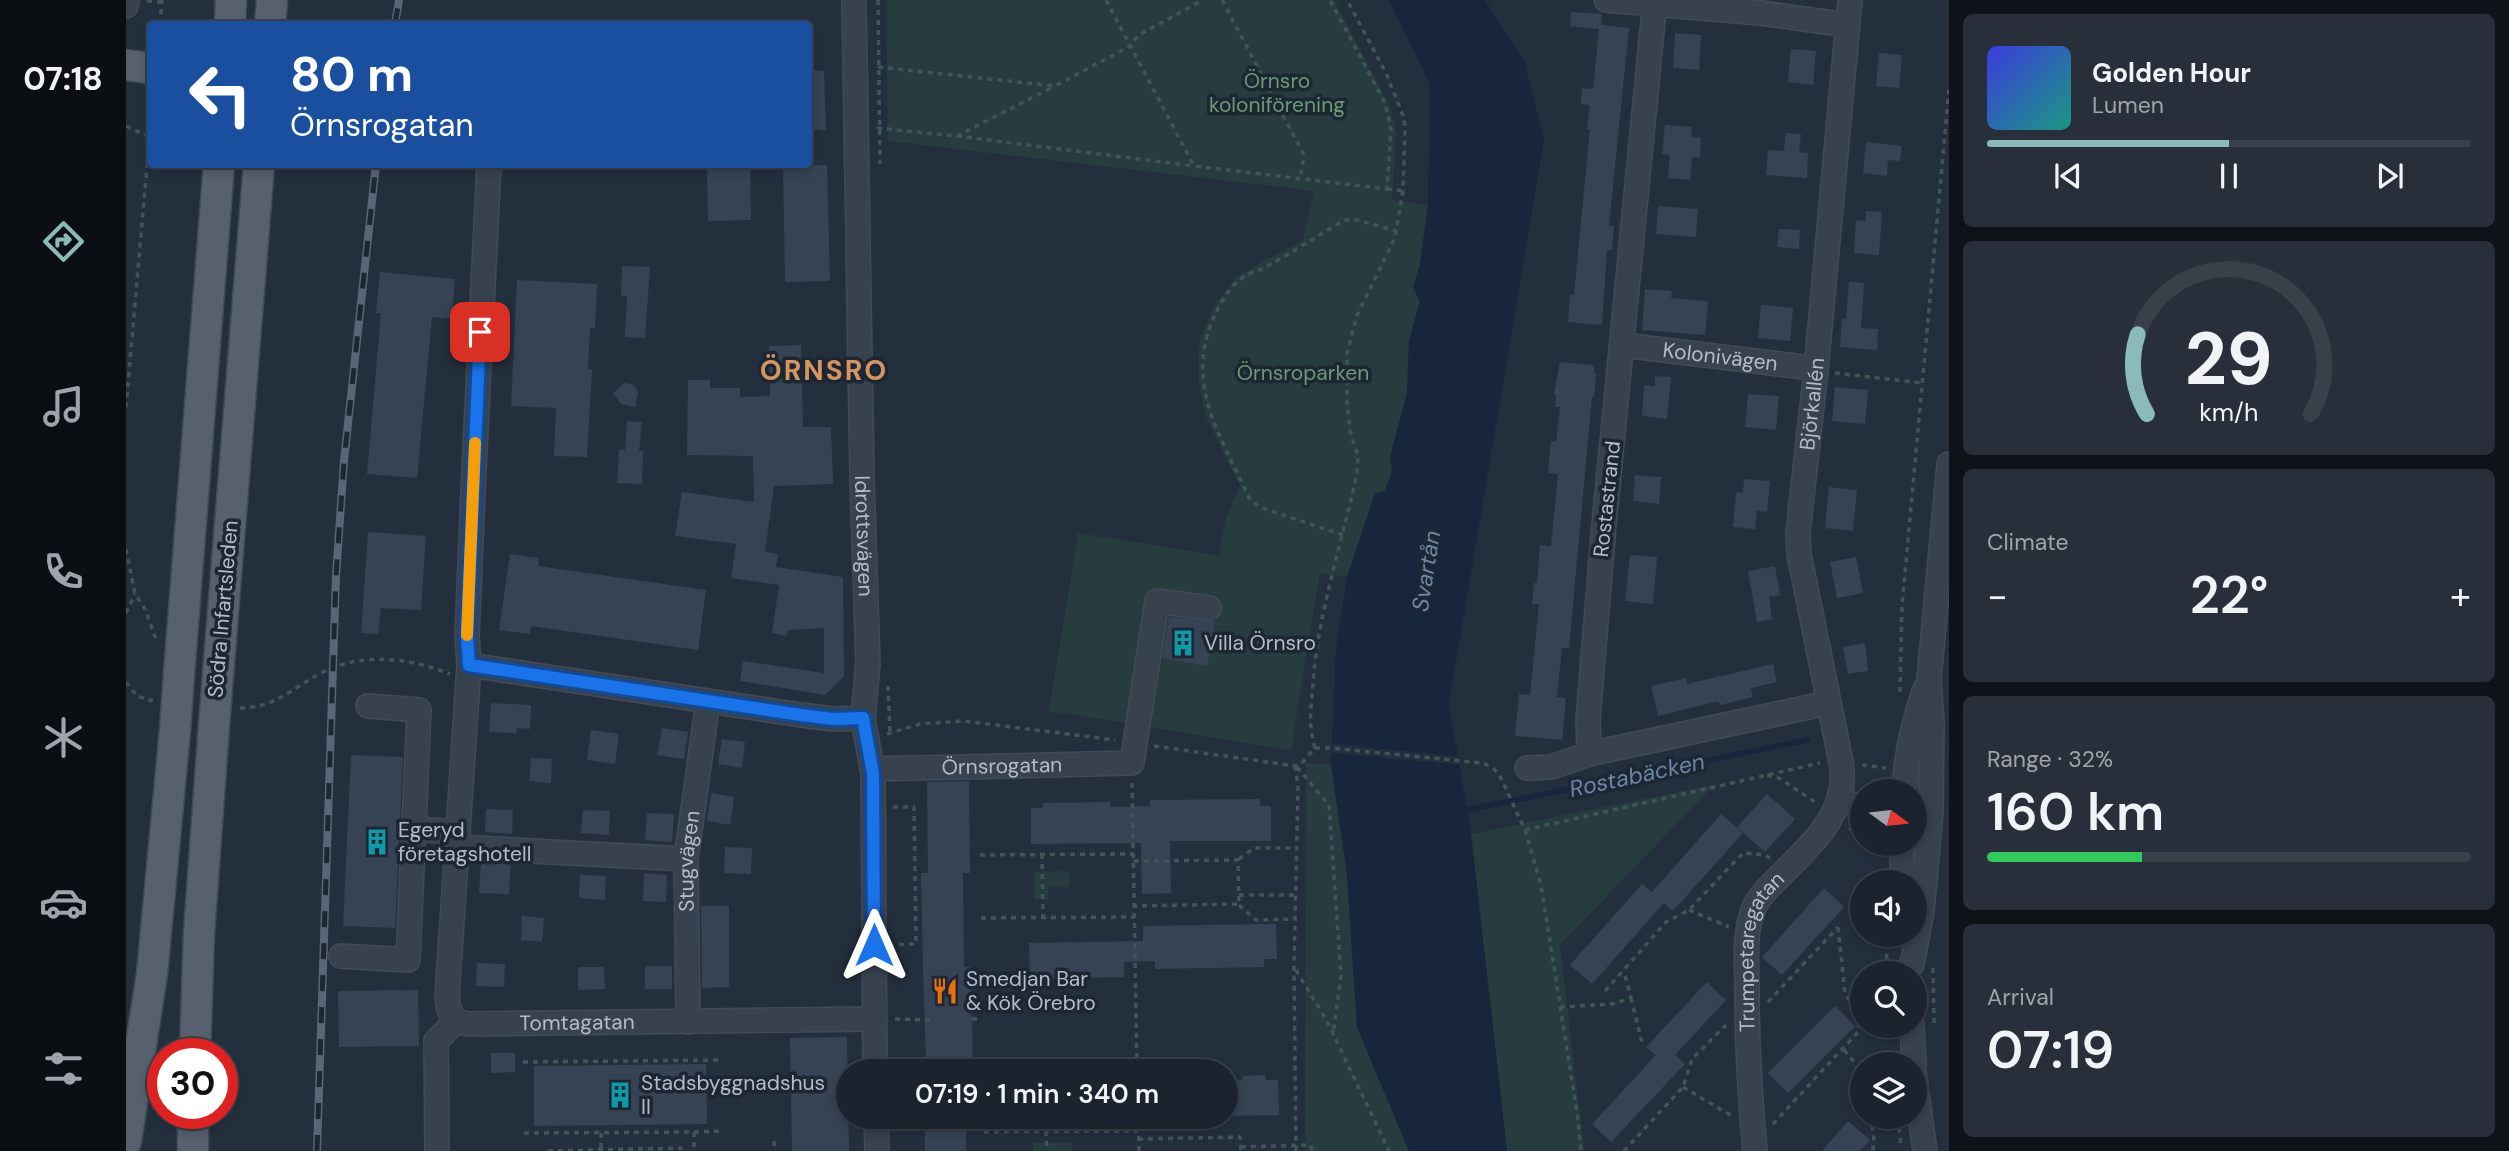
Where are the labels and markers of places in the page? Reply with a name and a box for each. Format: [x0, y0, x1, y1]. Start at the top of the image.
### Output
pin [450, 302, 510, 362]
building icon: Villa Örnsro [1168, 628, 1198, 658]
place label: Villa Örnsro [1204, 629, 1316, 657]
place label: Egeryd företagshotell [398, 816, 531, 868]
building icon: Egeryd företagshotell [362, 827, 392, 857]
place label: Smedjan Bar & Kök Örebro [966, 965, 1096, 1017]
restaurant icon: Smedjan Bar & Kök Örebro [930, 976, 960, 1006]
place label: Stadsbyggnadshus II [641, 1069, 825, 1121]
building icon: Stadsbyggnadshus II [605, 1080, 635, 1110]

